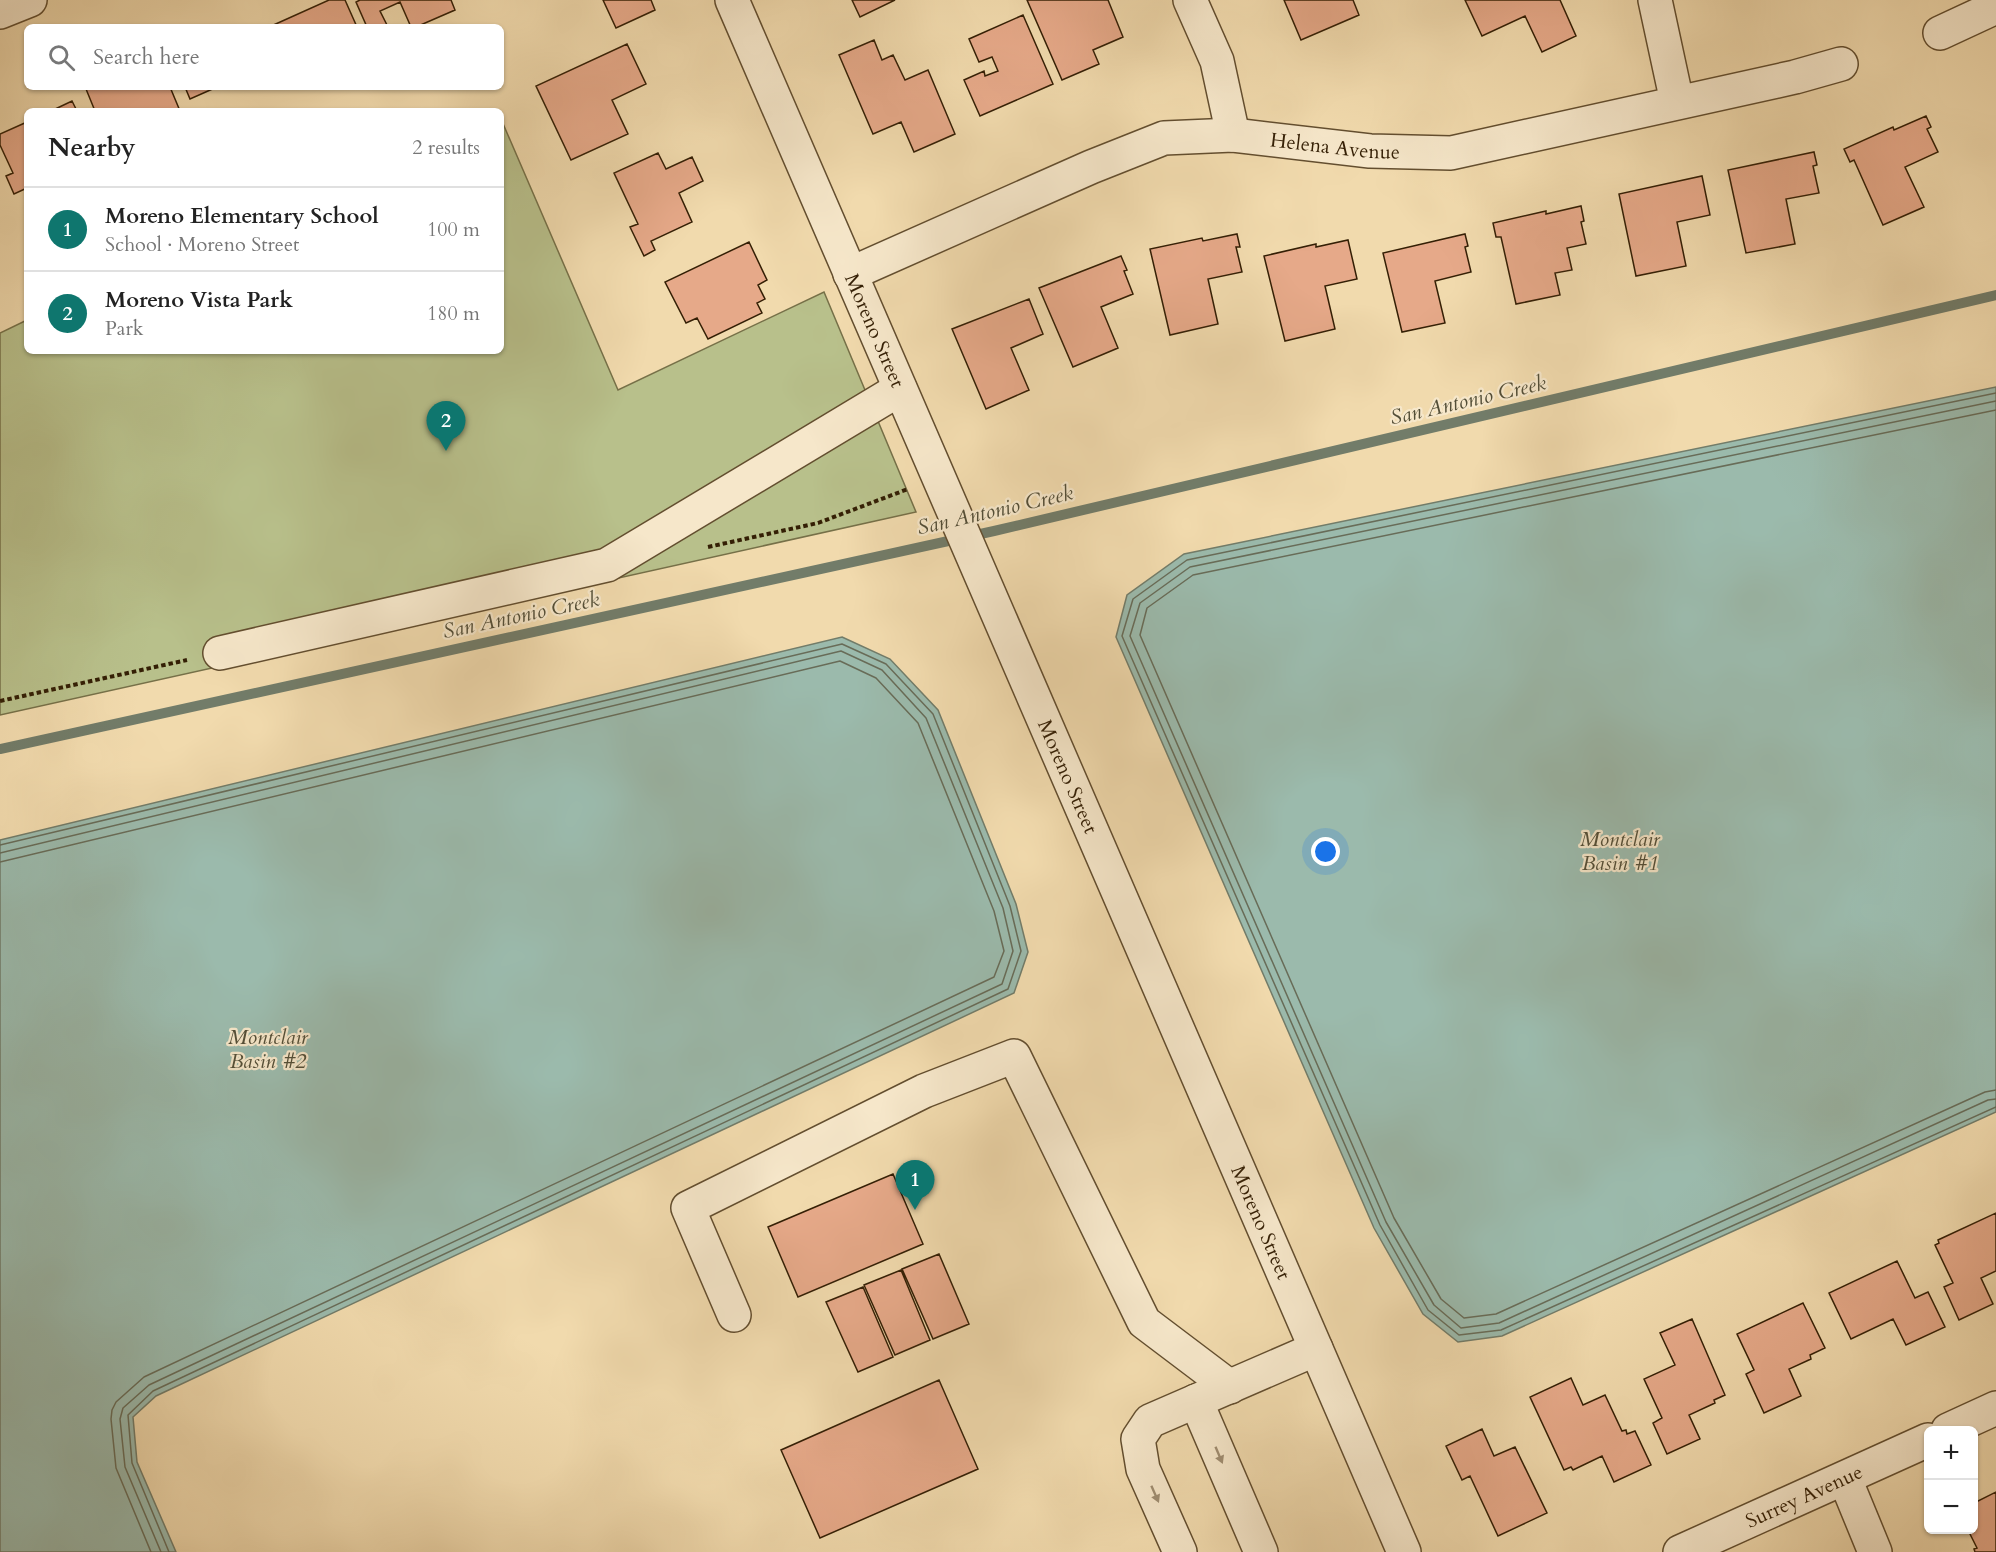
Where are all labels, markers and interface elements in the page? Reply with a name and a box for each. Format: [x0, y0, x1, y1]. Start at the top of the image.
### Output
search box [24, 24, 504, 90]
icon: search [45, 41, 78, 74]
text: Search here [93, 42, 200, 72]
street label: Helena Avenue [1269, 126, 1400, 166]
text: Nearby [48, 130, 136, 165]
text: 2 results [412, 134, 480, 161]
text: Moreno Elementary School [105, 201, 379, 231]
text: 1 [62, 216, 73, 243]
text: 100 m [427, 216, 480, 243]
text: School · Moreno Street [105, 231, 299, 258]
street label: Moreno Street [838, 269, 911, 392]
text: Moreno Vista Park [105, 285, 293, 315]
text: 2 [62, 300, 73, 327]
text: 180 m [427, 300, 480, 327]
text: Park [105, 315, 143, 342]
water label: San Antonio Creek [1387, 368, 1550, 433]
pin: 2 [426, 402, 466, 451]
water label: San Antonio Creek [914, 478, 1077, 543]
water label: San Antonio Creek [440, 585, 603, 646]
street label: Moreno Street [1031, 715, 1105, 838]
water label: Montclair Basin #1 [1580, 825, 1661, 878]
your location [1311, 837, 1340, 866]
water label: Montclair Basin #2 [228, 1023, 309, 1076]
pin: 1 [896, 1160, 934, 1210]
street label: Moreno Street [1224, 1161, 1298, 1284]
map controls [1924, 1426, 1978, 1534]
button: + [1924, 1426, 1978, 1480]
one-way arrow [1214, 1447, 1224, 1465]
street label: Surrey Avenue [1741, 1458, 1867, 1535]
button: − [1924, 1480, 1978, 1534]
one-way arrow [1150, 1486, 1159, 1503]

